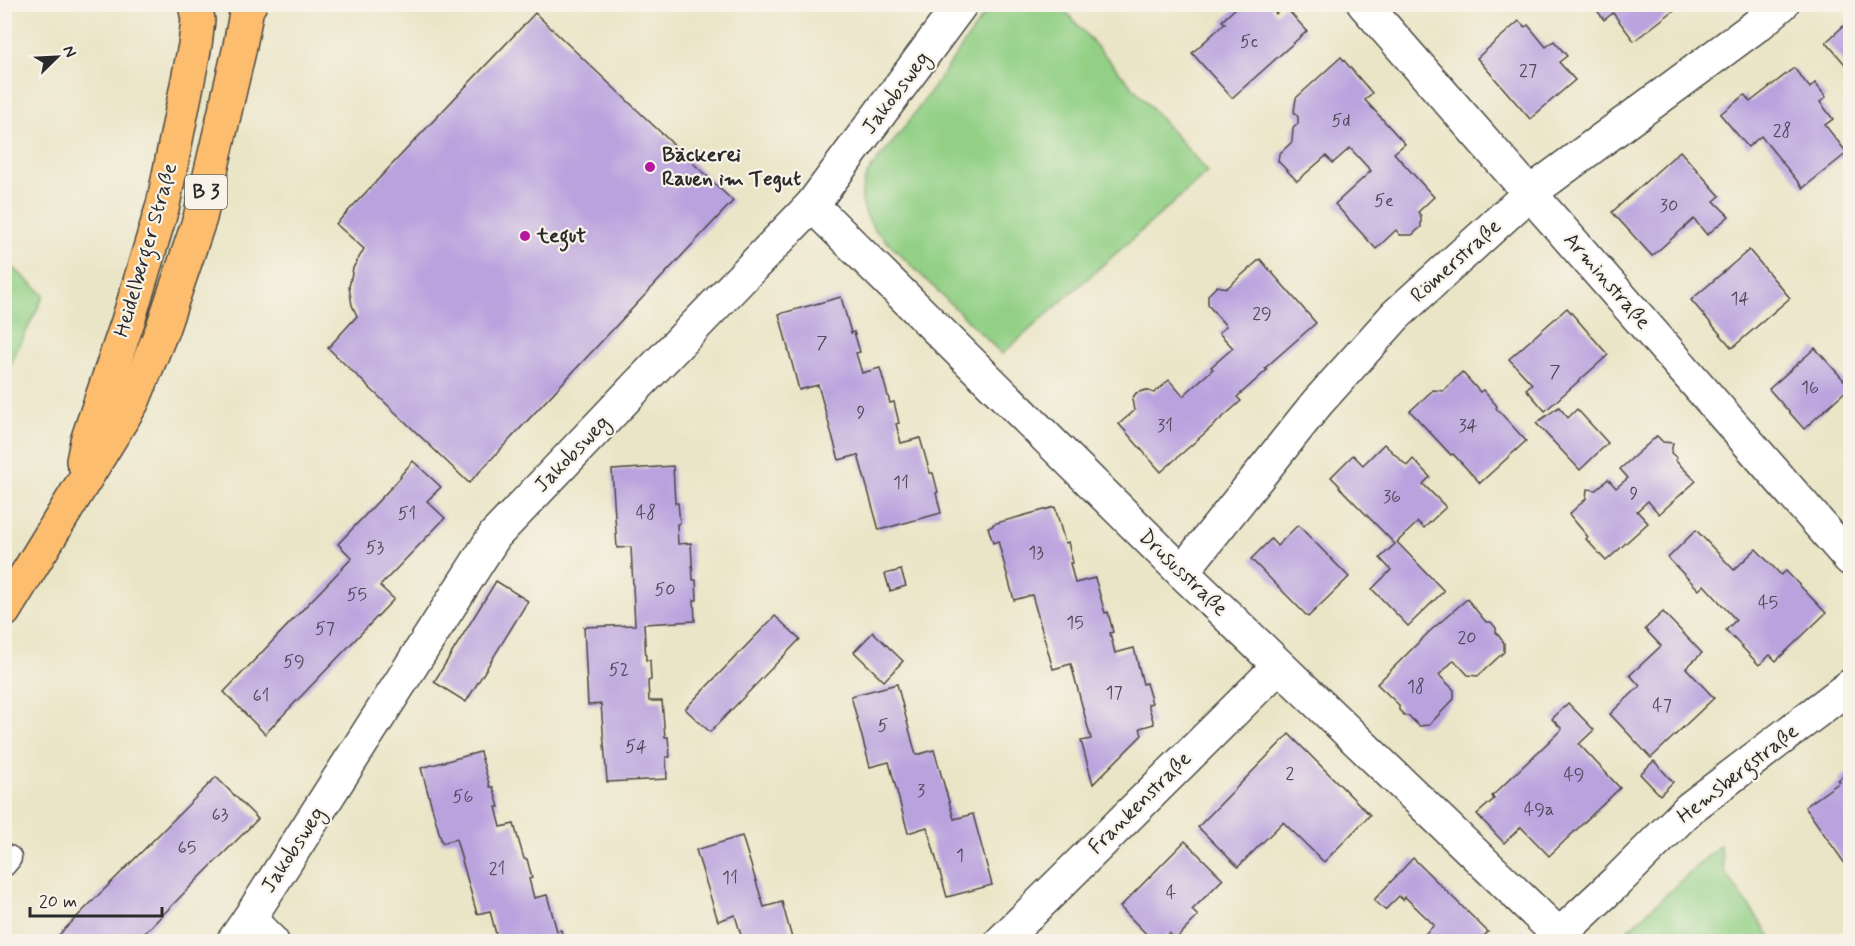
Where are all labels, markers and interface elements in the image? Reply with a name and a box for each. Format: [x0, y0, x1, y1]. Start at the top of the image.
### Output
north arrow [27, 27, 87, 87]
house number: 5c [1240, 30, 1258, 54]
text: N [58, 42, 81, 61]
street label: Jakobsweg [856, 46, 937, 141]
house number: 27 [1519, 59, 1537, 83]
house number: 5d [1331, 109, 1351, 133]
house number: 28 [1773, 119, 1791, 143]
place label: Bäckerei Rauen im Tegut [662, 141, 801, 193]
street label: Heidelberger Straße [108, 160, 186, 341]
marker: Bäckerei Rauen im Tegut [643, 160, 657, 174]
road number: B 3 [185, 175, 227, 209]
house number: 5e [1374, 189, 1394, 213]
house number: 30 [1660, 194, 1678, 218]
street label: Römerstraße [1405, 213, 1507, 309]
place label: tegut [536, 222, 586, 252]
street label: Arminstraße [1557, 227, 1657, 335]
marker: tegut [518, 229, 532, 243]
house number: 14 [1731, 287, 1750, 311]
house number: 29 [1252, 302, 1272, 326]
house number: 7 [817, 331, 828, 355]
house number: 7 [1550, 360, 1561, 384]
house number: 16 [1801, 376, 1819, 400]
house number: 9 [857, 401, 866, 425]
street label: Jakobsweg [528, 409, 617, 499]
house number: 31 [1157, 414, 1173, 438]
house number: 34 [1458, 414, 1478, 438]
house number: 11 [893, 471, 909, 495]
house number: 9 [1630, 482, 1639, 506]
house number: 36 [1383, 485, 1401, 509]
house number: 48 [636, 501, 656, 525]
house number: 51 [398, 502, 416, 526]
street label: Drususstraße [1132, 523, 1234, 623]
house number: 53 [366, 536, 385, 560]
house number: 13 [1028, 541, 1044, 565]
house number: 50 [654, 578, 676, 602]
house number: 55 [347, 583, 367, 607]
house number: 45 [1758, 591, 1778, 615]
house number: 15 [1066, 611, 1084, 635]
house number: 57 [315, 617, 335, 641]
house number: 20 [1457, 626, 1477, 650]
house number: 59 [283, 650, 305, 674]
house number: 52 [609, 658, 629, 682]
house number: 18 [1407, 675, 1425, 699]
house number: 17 [1105, 681, 1123, 705]
house number: 61 [253, 684, 269, 708]
house number: 47 [1652, 694, 1672, 718]
house number: 5 [878, 714, 889, 738]
street label: Hemsbergstraße [1671, 718, 1806, 832]
house number: 54 [625, 735, 647, 759]
street label: Frankenstraße [1082, 745, 1198, 861]
house number: 2 [1286, 762, 1295, 786]
house number: 49 [1563, 763, 1585, 787]
house number: 3 [917, 779, 925, 803]
house number: 56 [453, 785, 473, 809]
house number: 49a [1524, 798, 1554, 822]
street label: Jakobsweg [255, 802, 332, 899]
house number: 63 [212, 803, 229, 827]
house number: 65 [178, 836, 196, 860]
house number: 1 [956, 844, 964, 868]
house number: 21 [489, 857, 505, 881]
house number: 11 [722, 866, 738, 890]
scale bar [30, 880, 162, 918]
house number: 4 [1166, 881, 1176, 905]
text: 20 m [39, 890, 77, 914]

